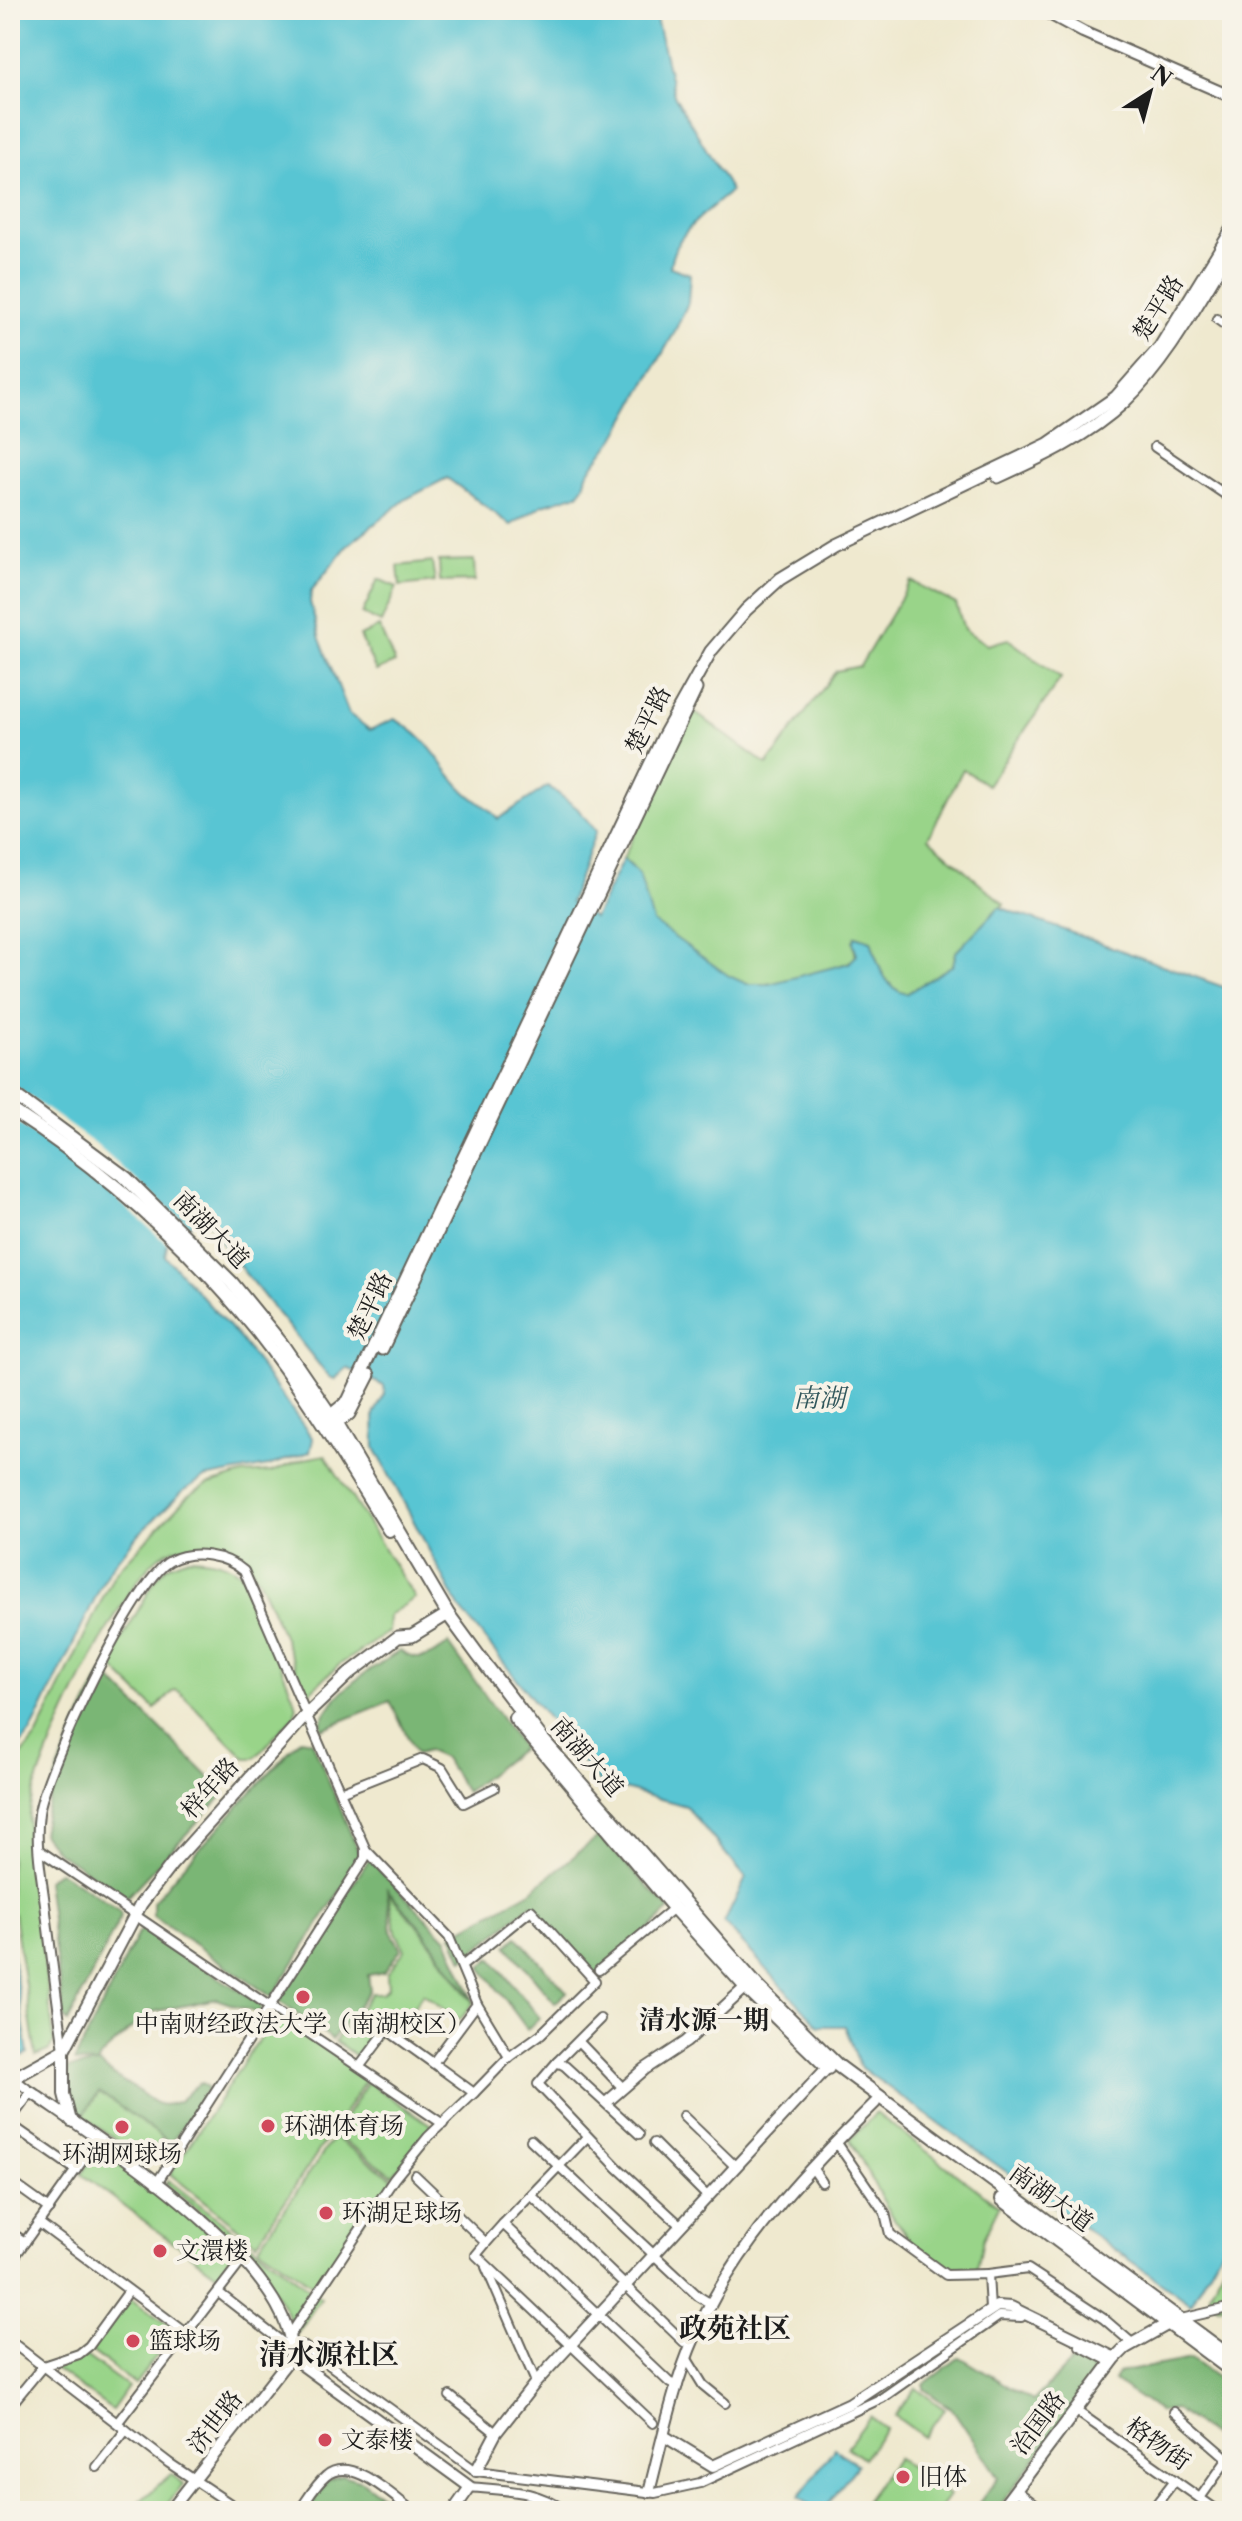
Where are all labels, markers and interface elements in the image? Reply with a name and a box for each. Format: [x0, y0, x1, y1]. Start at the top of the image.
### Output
north arrow [1110, 52, 1190, 132]
text: N [1146, 60, 1177, 93]
street label: 楚平路 [1126, 270, 1189, 346]
street label: 楚平路 [619, 681, 676, 758]
street label: 南湖大道 [168, 1185, 255, 1274]
street label: 楚平路 [341, 1267, 398, 1345]
water label: 南湖 [793, 1382, 849, 1414]
street label: 南湖大道 [545, 1711, 630, 1802]
street label: 梓年路 [175, 1751, 244, 1824]
marker: 中南财经政法大学（南湖校区） [294, 1988, 312, 2006]
district label: 清水源一期 [639, 2004, 769, 2036]
place label: 中南财经政法大学（南湖校区） [135, 2009, 471, 2038]
place label: 环湖体育场 [284, 2111, 404, 2140]
marker: 环湖体育场 [259, 2117, 277, 2135]
marker: 环湖网球场 [113, 2118, 131, 2136]
place label: 环湖网球场 [62, 2139, 182, 2168]
street label: 南湖大道 [1004, 2158, 1099, 2238]
place label: 环湖足球场 [342, 2198, 462, 2227]
marker: 环湖足球场 [317, 2204, 335, 2222]
place label: 文澴楼 [176, 2236, 248, 2265]
marker: 文澴楼 [151, 2242, 169, 2260]
district label: 政苑社区 [679, 2311, 791, 2345]
place label: 篮球场 [149, 2326, 221, 2355]
marker: 篮球场 [124, 2332, 142, 2350]
district label: 清水源社区 [259, 2337, 399, 2371]
street label: 济世路 [181, 2384, 248, 2459]
street label: 治国路 [1004, 2385, 1071, 2460]
street label: 格物街 [1120, 2411, 1196, 2476]
place label: 文泰楼 [341, 2425, 413, 2454]
marker: 文泰楼 [316, 2431, 334, 2449]
place label: 旧体 [919, 2462, 967, 2491]
marker: 旧体 [894, 2468, 912, 2486]

